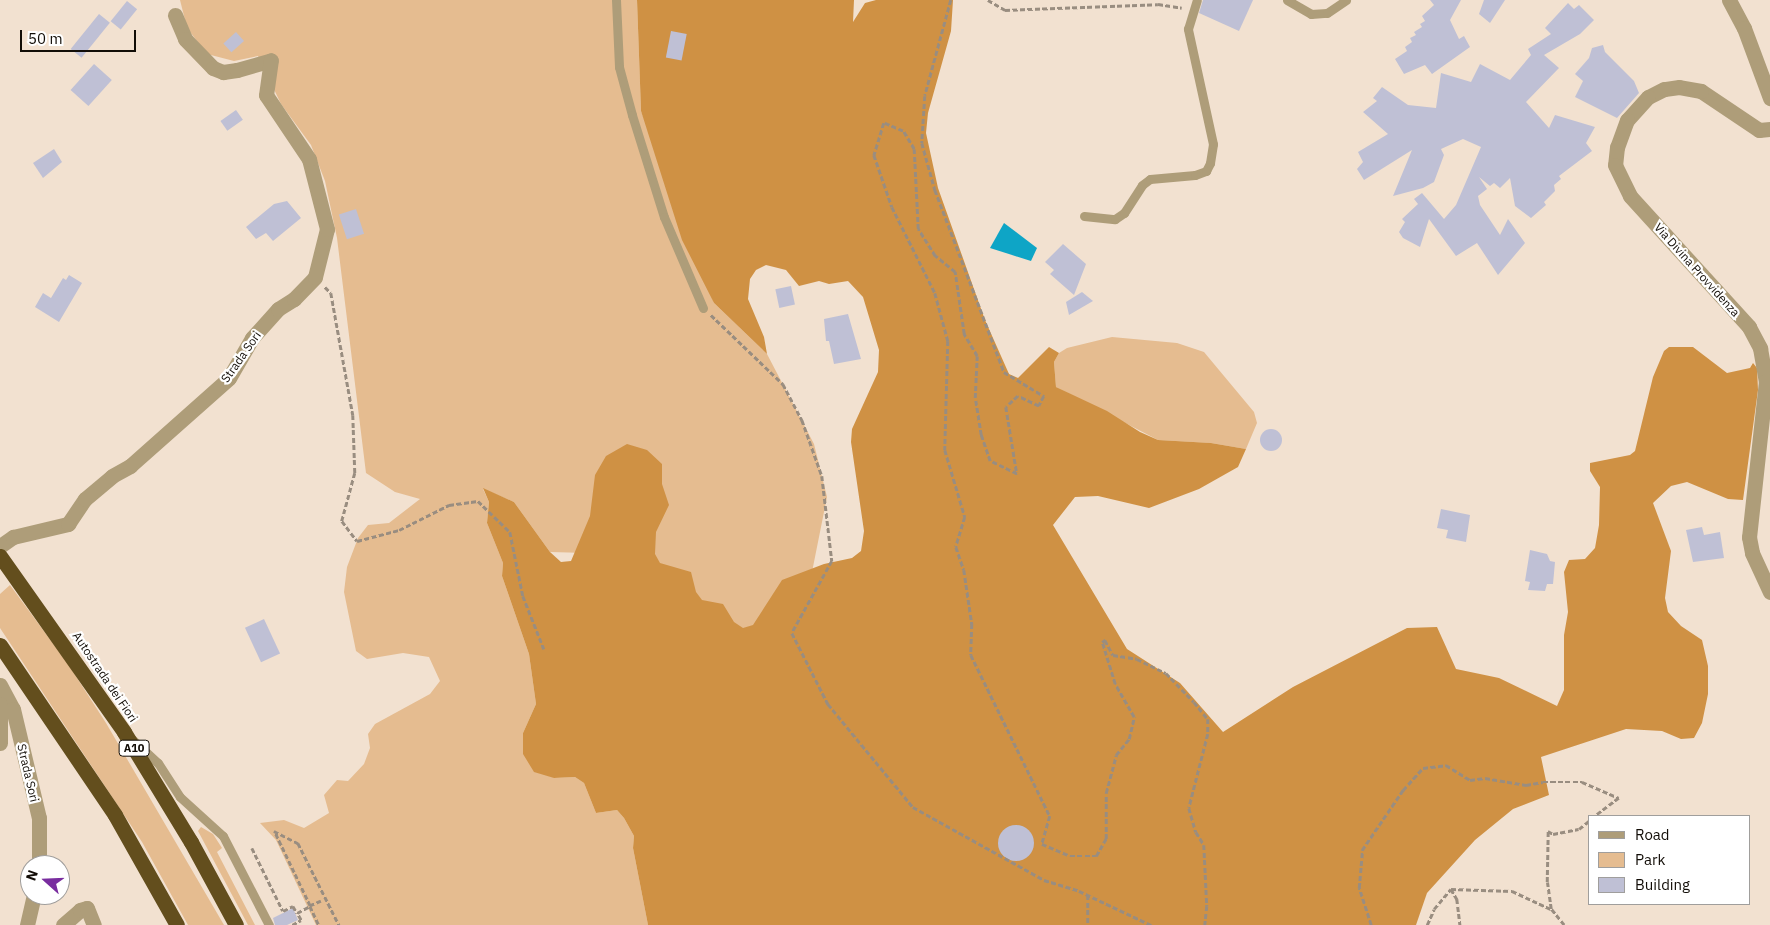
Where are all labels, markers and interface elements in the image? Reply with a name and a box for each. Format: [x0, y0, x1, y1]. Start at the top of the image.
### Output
scale bar [22, 20, 139, 52]
text: 50 m [28, 29, 63, 48]
street label: Via Divina Provvidenza [1651, 220, 1743, 320]
street label: Strada Sori [218, 329, 264, 385]
street label: Autostrada dei Fiori [70, 629, 140, 725]
road number: A10 [118, 740, 150, 756]
street label: Strada Sori [14, 743, 42, 803]
legend [1588, 815, 1750, 905]
text: Road [1635, 825, 1670, 844]
text: Park [1635, 850, 1665, 869]
north arrow [20, 855, 70, 905]
text: N [22, 867, 42, 883]
text: Building [1635, 875, 1690, 894]

